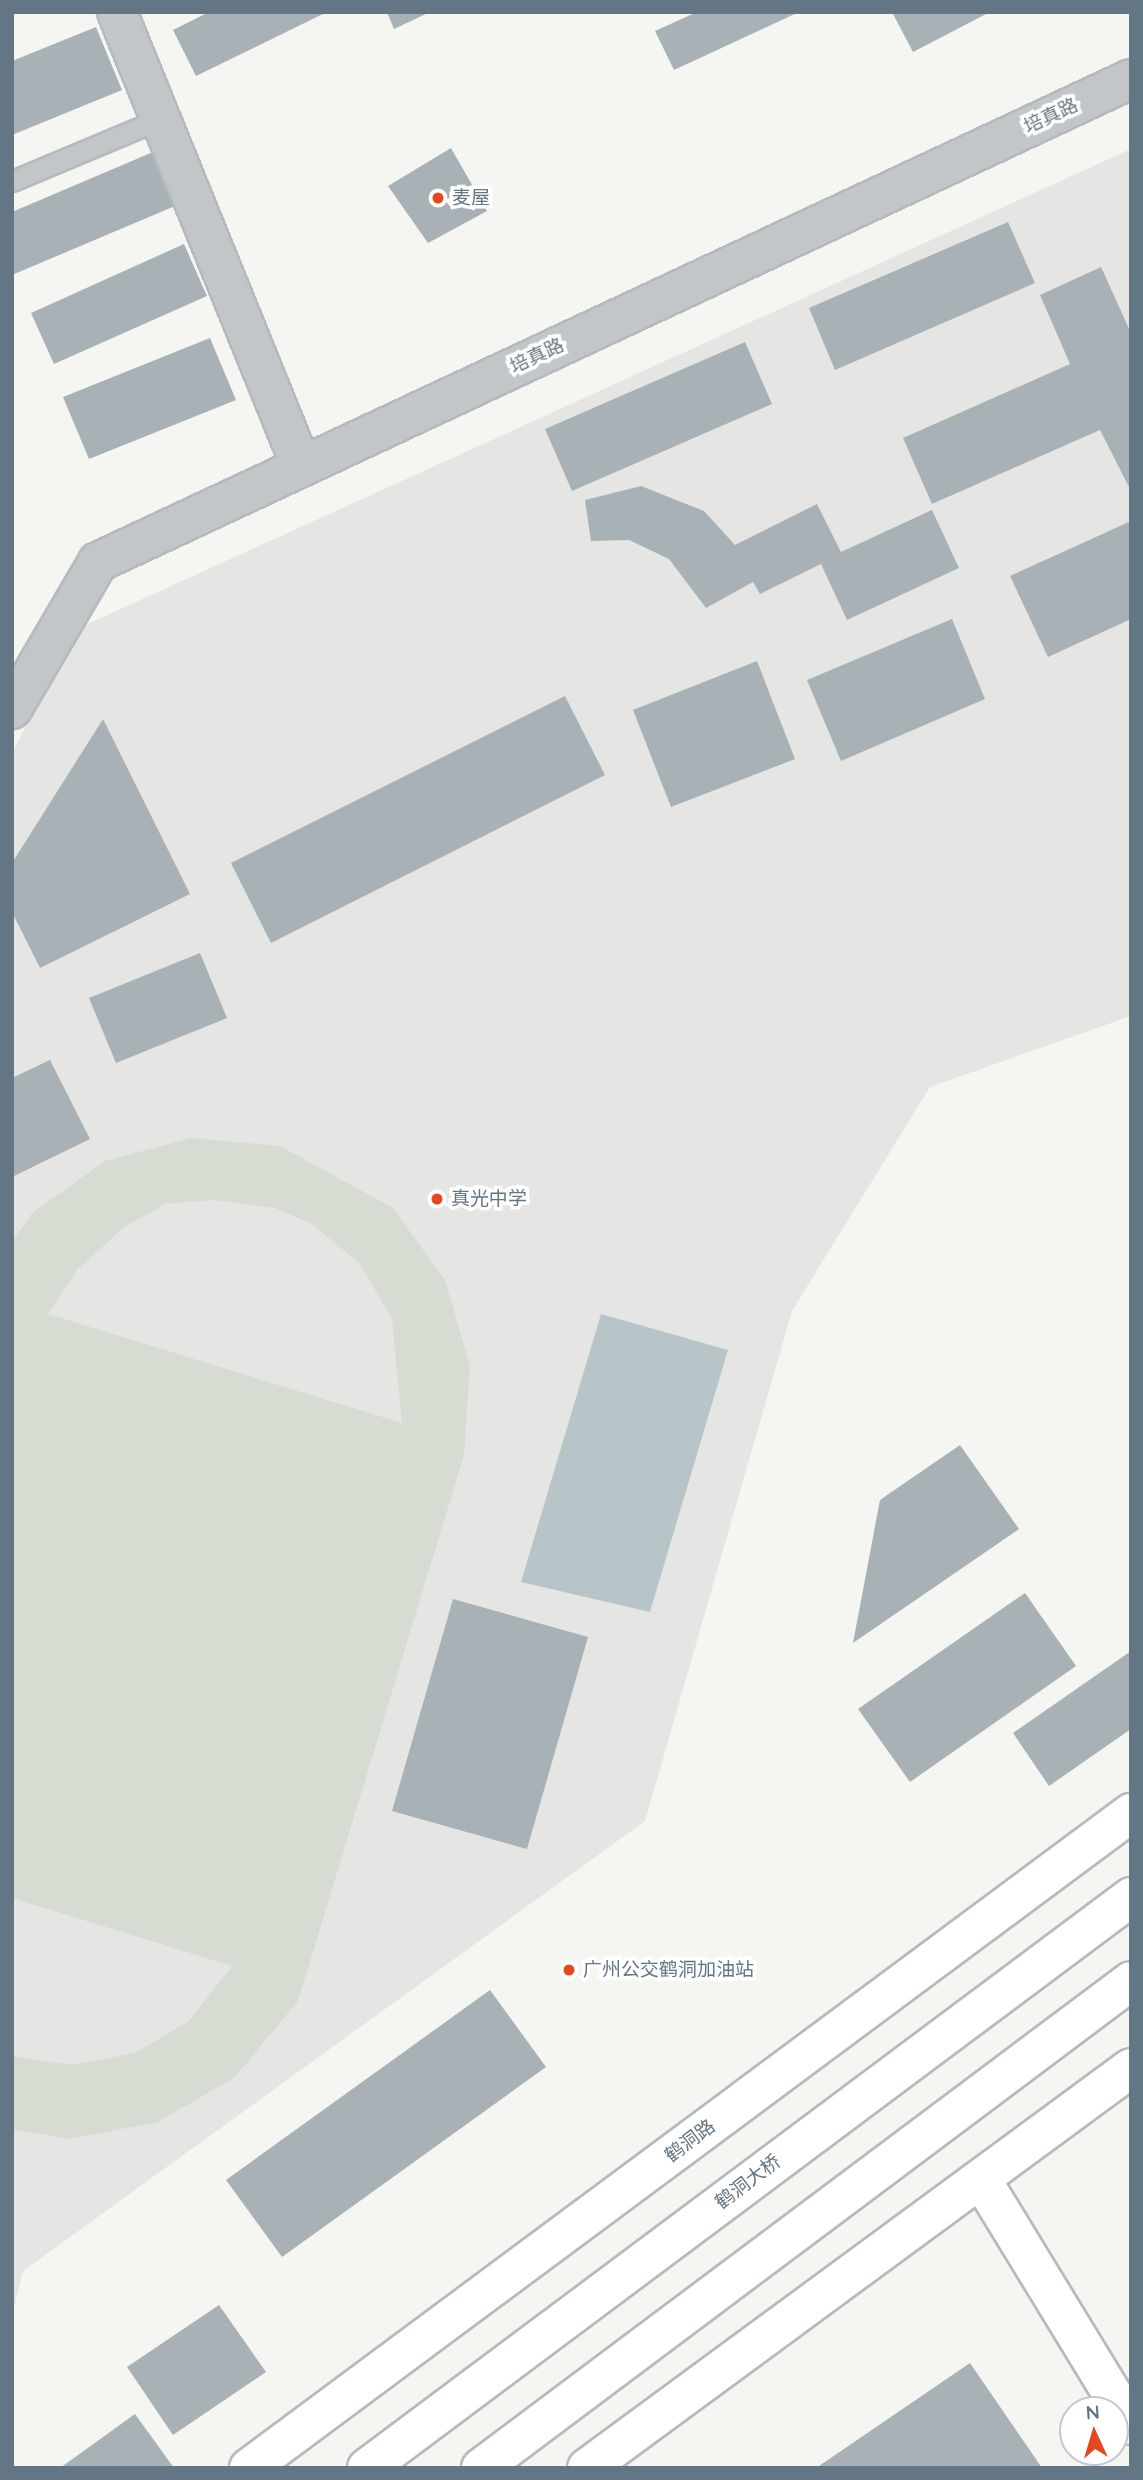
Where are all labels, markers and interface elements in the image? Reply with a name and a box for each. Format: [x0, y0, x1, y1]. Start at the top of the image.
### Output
street label: 培真路 [1020, 94, 1082, 138]
place label: 麦屋 [452, 187, 490, 209]
marker: 麦屋 [430, 190, 446, 206]
street label: 培真路 [506, 334, 568, 378]
place label: 真光中学 [451, 1188, 527, 1210]
marker: 真光中学 [429, 1191, 445, 1207]
place label: 广州公交鹤洞加油站 [583, 1959, 754, 1981]
marker: 广州公交鹤洞加油站 [561, 1962, 577, 1978]
street label: 鹤洞路 [660, 2115, 720, 2167]
street label: 鹤洞大桥 [711, 2150, 785, 2214]
north arrow [1059, 2396, 1129, 2466]
text: N [1085, 2400, 1100, 2425]

